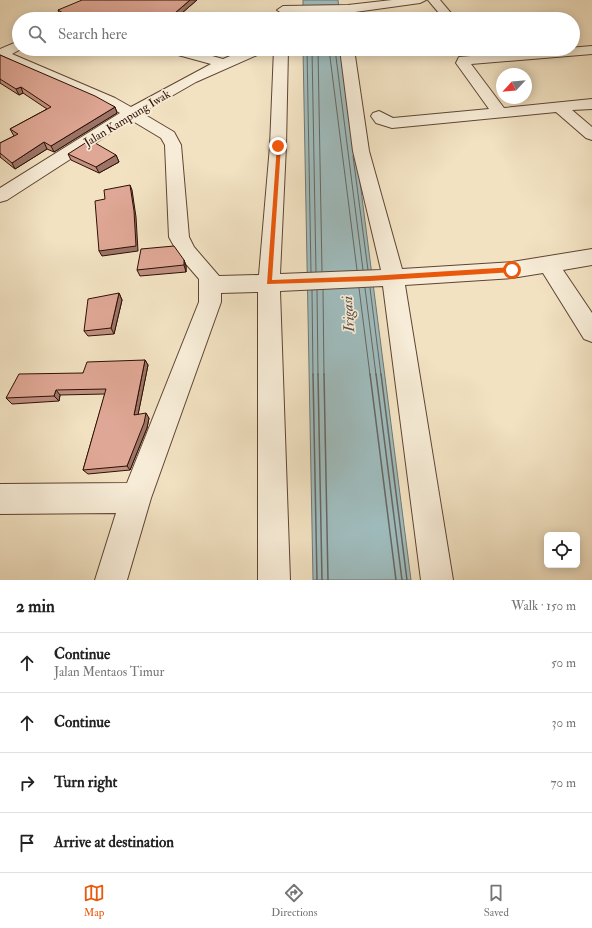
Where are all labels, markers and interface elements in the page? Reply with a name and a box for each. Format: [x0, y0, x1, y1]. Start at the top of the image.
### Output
search box [12, 12, 580, 56]
icon: search [26, 23, 48, 45]
text: Search here [58, 25, 127, 44]
north arrow [496, 68, 532, 104]
street label: Jalan Kampung Iwak [80, 87, 173, 151]
route end [269, 137, 287, 155]
route start [503, 261, 521, 279]
water label: Irigasi [338, 295, 359, 334]
map controls [544, 532, 580, 568]
button: locate [544, 532, 580, 568]
text: 2 min [16, 596, 55, 617]
text: Walk · 150 m [511, 598, 576, 614]
text: Continue [54, 645, 110, 664]
icon: ahead [16, 652, 38, 674]
text: 50 m [551, 655, 576, 671]
text: Jalan Mentaos Timur [54, 664, 164, 680]
icon: ahead [16, 712, 38, 734]
text: Continue [54, 713, 110, 732]
text: 30 m [552, 715, 576, 731]
icon: right [16, 772, 38, 794]
text: Turn right [54, 773, 117, 792]
text: 70 m [551, 775, 576, 791]
icon: arrive [16, 832, 38, 854]
text: Arrive at destination [54, 833, 174, 852]
tab: Map [83, 882, 105, 919]
tab: Directions [271, 882, 318, 919]
tab: Saved [484, 882, 509, 919]

